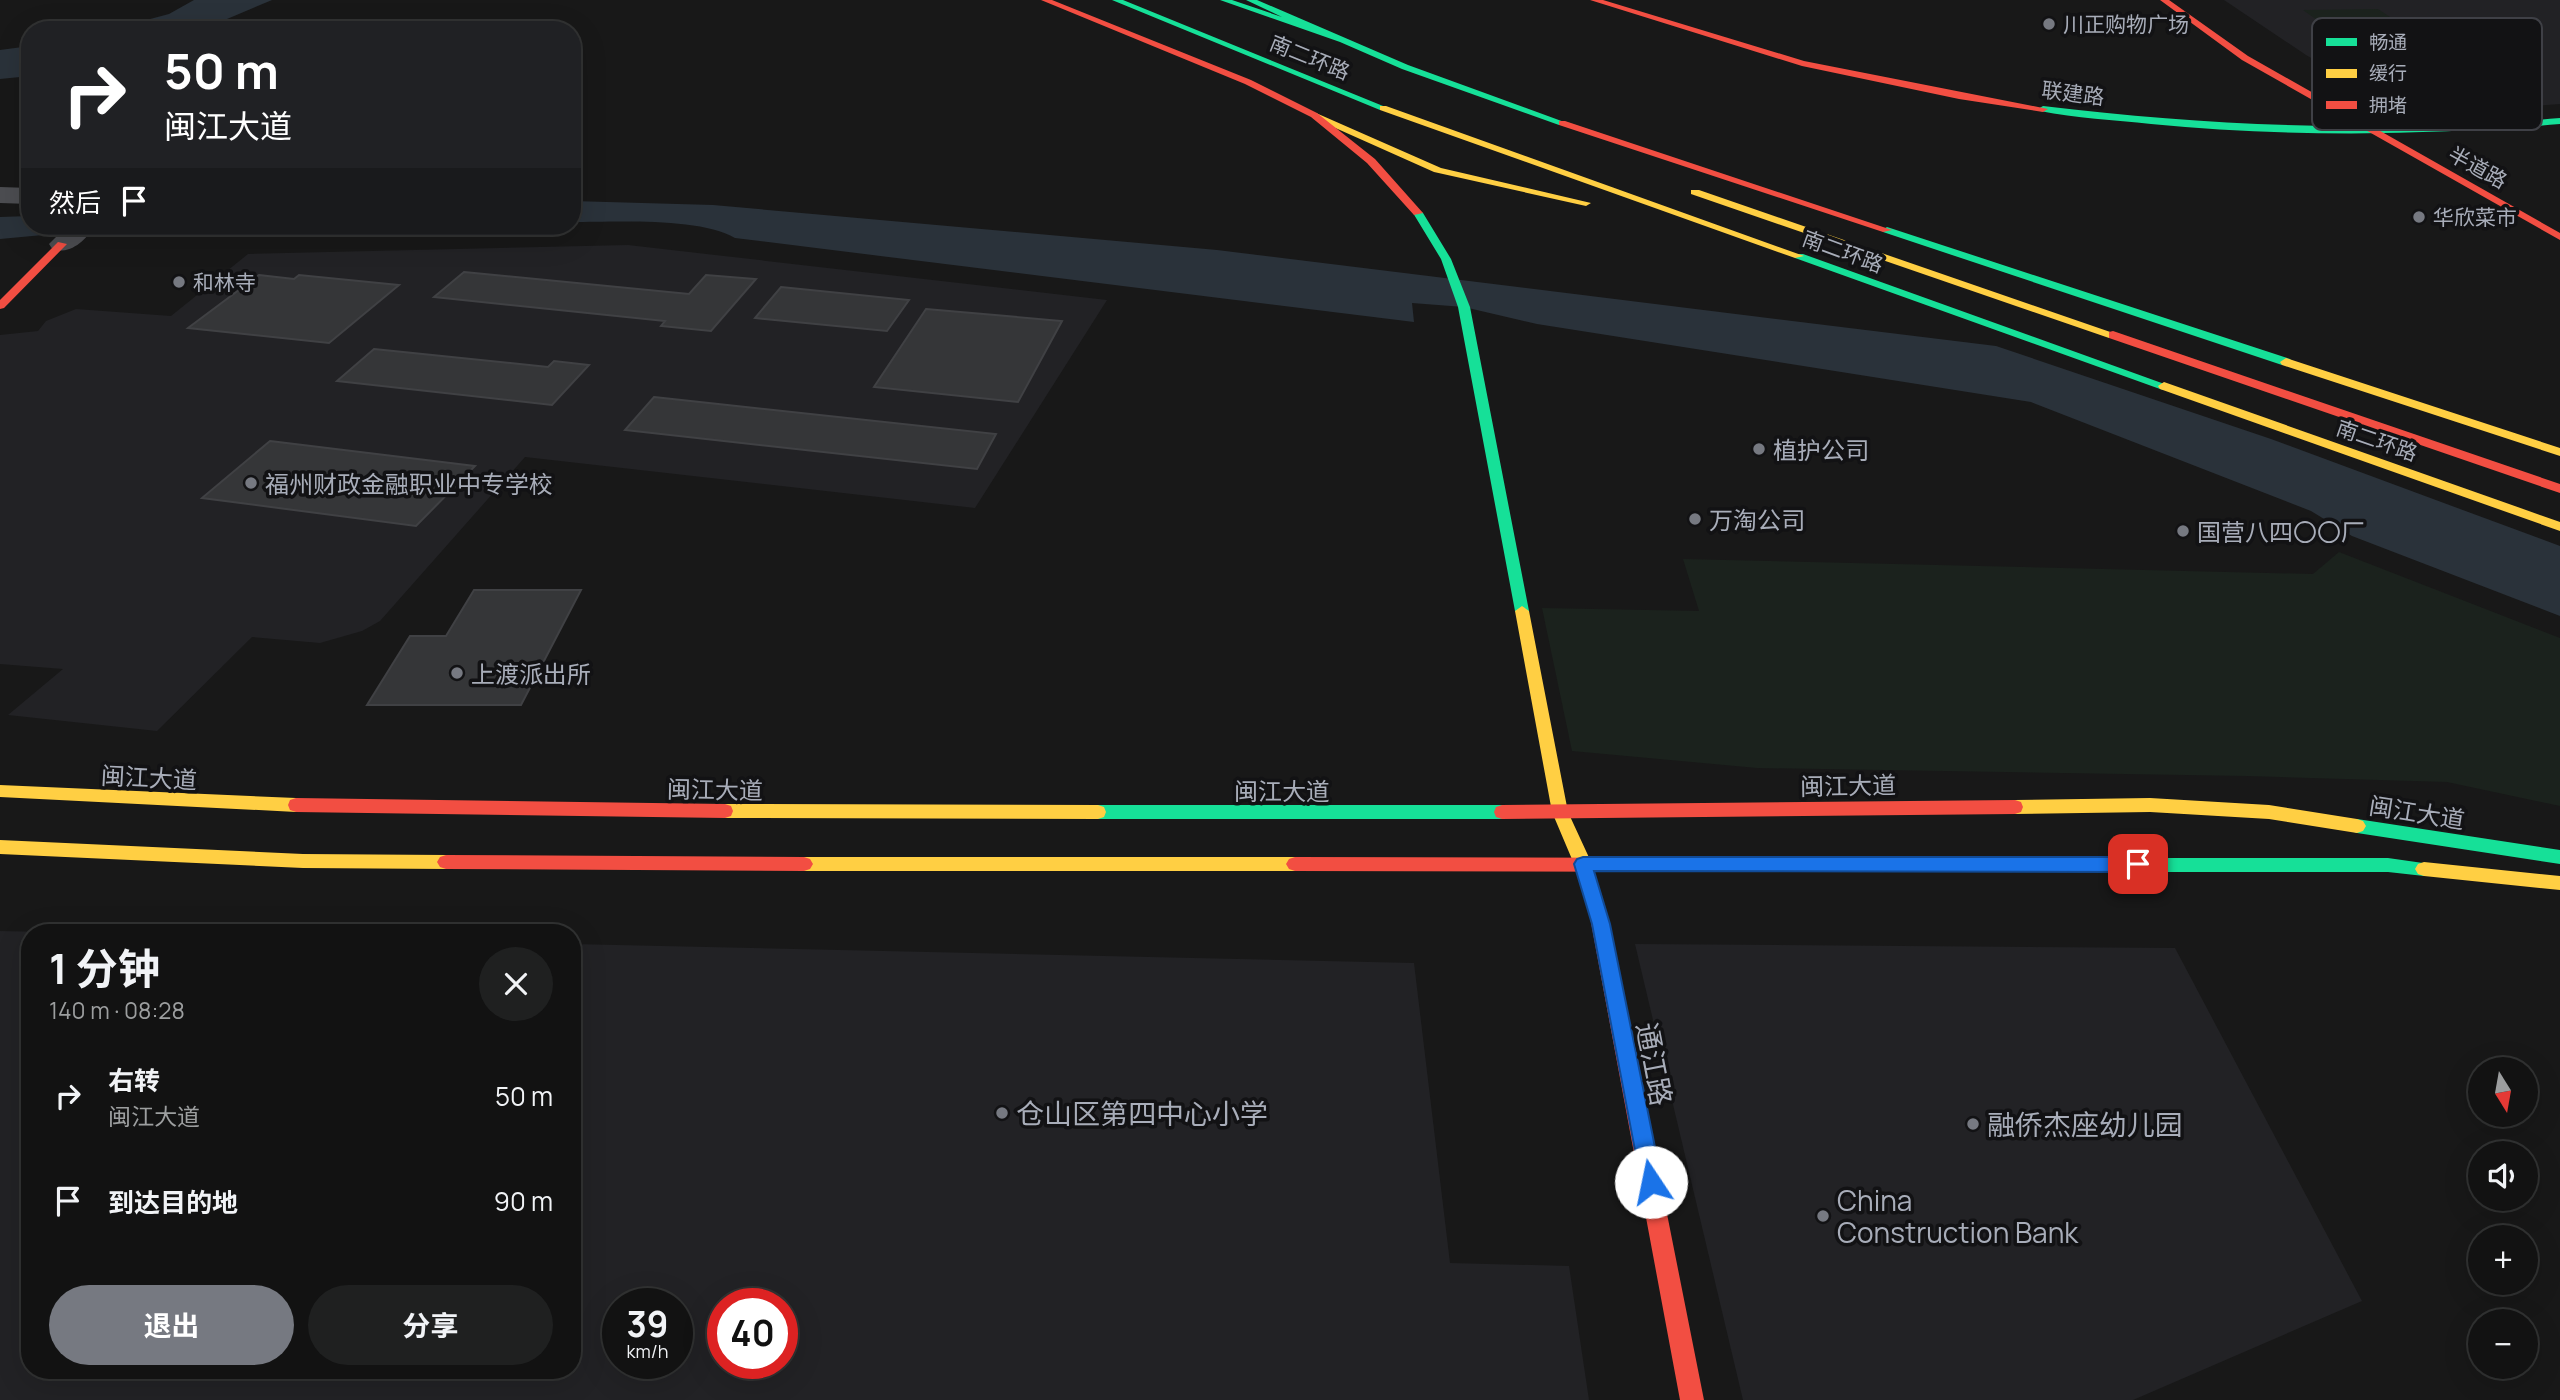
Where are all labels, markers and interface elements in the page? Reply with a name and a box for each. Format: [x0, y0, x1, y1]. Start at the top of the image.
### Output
place label: 川正购物广场 [2063, 10, 2189, 38]
marker: 川正购物广场 [2041, 16, 2057, 32]
legend [2312, 18, 2542, 130]
street label: 南二环路 [1266, 28, 1354, 86]
text: 畅通 [2369, 29, 2407, 55]
text: 50 m [164, 37, 279, 104]
icon: right [49, 49, 140, 140]
text: 缓行 [2369, 60, 2407, 86]
street label: 联建路 [2040, 75, 2106, 111]
text: 拥堵 [2369, 92, 2407, 118]
text: 闽江大道 [164, 104, 292, 148]
street label: 半道路 [2444, 139, 2512, 195]
icon: arrive [115, 182, 153, 220]
text: 然后 [49, 184, 101, 220]
place label: 华欣菜市 [2433, 203, 2517, 231]
marker: 华欣菜市 [2411, 209, 2427, 225]
street label: 南二环路 [1799, 223, 1887, 279]
place label: 和林寺 [193, 268, 256, 296]
marker: 和林寺 [171, 274, 187, 290]
street label: 南二环路 [2333, 413, 2421, 467]
place label: 植护公司 [1773, 433, 1869, 466]
marker: 植护公司 [1751, 441, 1767, 457]
place label: 福州财政金融职业中专学校 [265, 467, 553, 500]
marker: 福州财政金融职业中专学校 [243, 475, 259, 491]
place label: 万淘公司 [1709, 503, 1805, 536]
marker: 万淘公司 [1687, 511, 1703, 527]
place label: 国营八四〇〇厂 [2197, 515, 2365, 548]
marker: 国营八四〇〇厂 [2175, 523, 2191, 539]
place label: 上渡派出所 [471, 657, 591, 690]
marker: 上渡派出所 [449, 665, 465, 681]
street label: 闽江大道 [100, 758, 198, 796]
street label: 闽江大道 [1800, 768, 1896, 802]
street label: 闽江大道 [667, 772, 763, 806]
street label: 闽江大道 [1234, 774, 1330, 807]
street label: 闽江大道 [2367, 788, 2467, 836]
pin [2108, 834, 2168, 894]
icon: arrive [2119, 845, 2157, 883]
text: 1 分钟 [49, 939, 160, 997]
button: close [479, 947, 553, 1021]
text: 140 m · 08:28 [49, 994, 185, 1026]
street label: 通江路 [1628, 1019, 1682, 1109]
north arrow [2468, 1057, 2538, 1127]
map controls [2468, 1057, 2538, 1379]
text: 右转 [108, 1062, 160, 1098]
icon: right [49, 1077, 87, 1115]
text: 50 m [495, 1078, 553, 1114]
place label: 仓山区第四中心小学 [1016, 1094, 1268, 1132]
text: 闽江大道 [108, 1100, 200, 1132]
marker: 仓山区第四中心小学 [994, 1105, 1010, 1121]
place label: 融侨杰座幼儿园 [1987, 1105, 2183, 1143]
marker: 融侨杰座幼儿园 [1965, 1116, 1981, 1132]
button: sound [2468, 1141, 2538, 1211]
position arrow [1614, 1145, 1688, 1219]
place label: China Construction Bank [1837, 1181, 2079, 1251]
icon: arrive [49, 1182, 87, 1220]
text: 90 m [494, 1183, 553, 1219]
text: 到达目的地 [108, 1184, 238, 1220]
marker: China Construction Bank [1815, 1208, 1831, 1224]
button: + [2468, 1225, 2538, 1295]
button: 退出 [49, 1285, 294, 1365]
button: 分享 [308, 1285, 553, 1365]
speed limit sign: 40 [707, 1288, 798, 1379]
text: 39 [626, 1300, 669, 1348]
button: − [2468, 1309, 2538, 1379]
text: km/h [627, 1339, 668, 1363]

